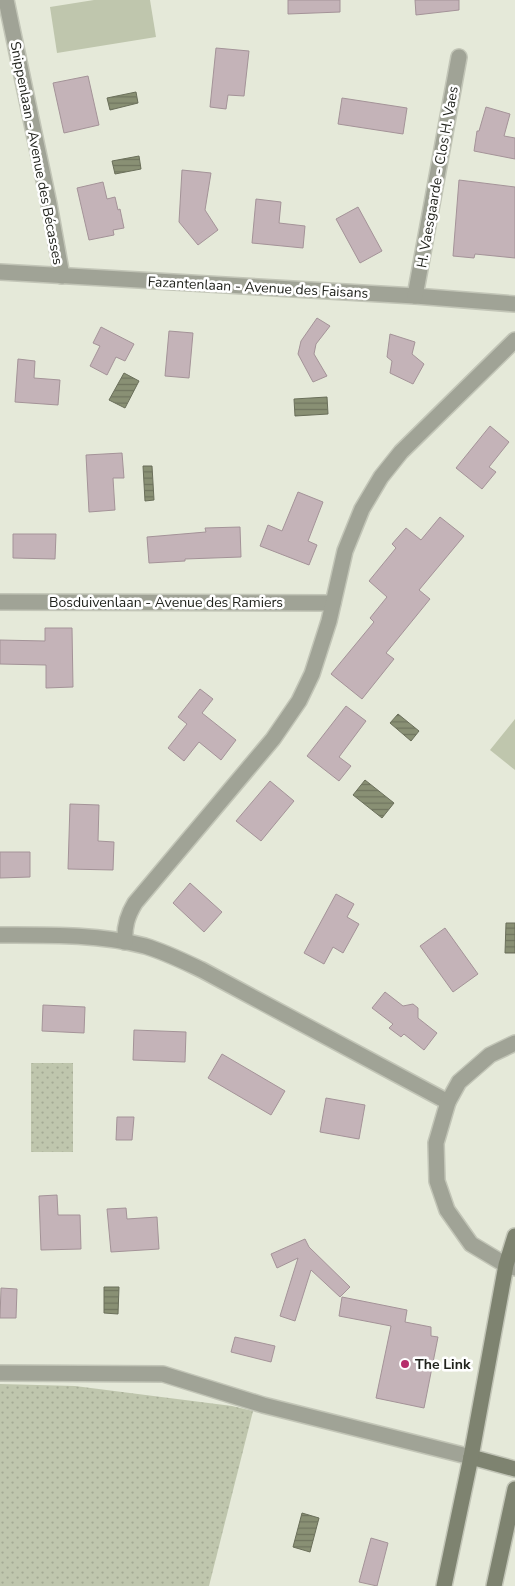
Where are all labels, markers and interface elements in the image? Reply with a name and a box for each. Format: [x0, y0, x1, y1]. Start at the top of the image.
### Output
street label: Snippenlaan - Avenue des Bécasses [6, 40, 68, 267]
street label: H. Vaesgaarde - Clos H. Vaes [412, 85, 463, 269]
street label: Fazantenlaan - Avenue des Faisans [147, 272, 369, 303]
street label: Bosduivenlaan - Avenue des Ramiers [49, 593, 283, 612]
place label: The Link [415, 1355, 471, 1374]
marker: The Link [399, 1358, 411, 1370]

